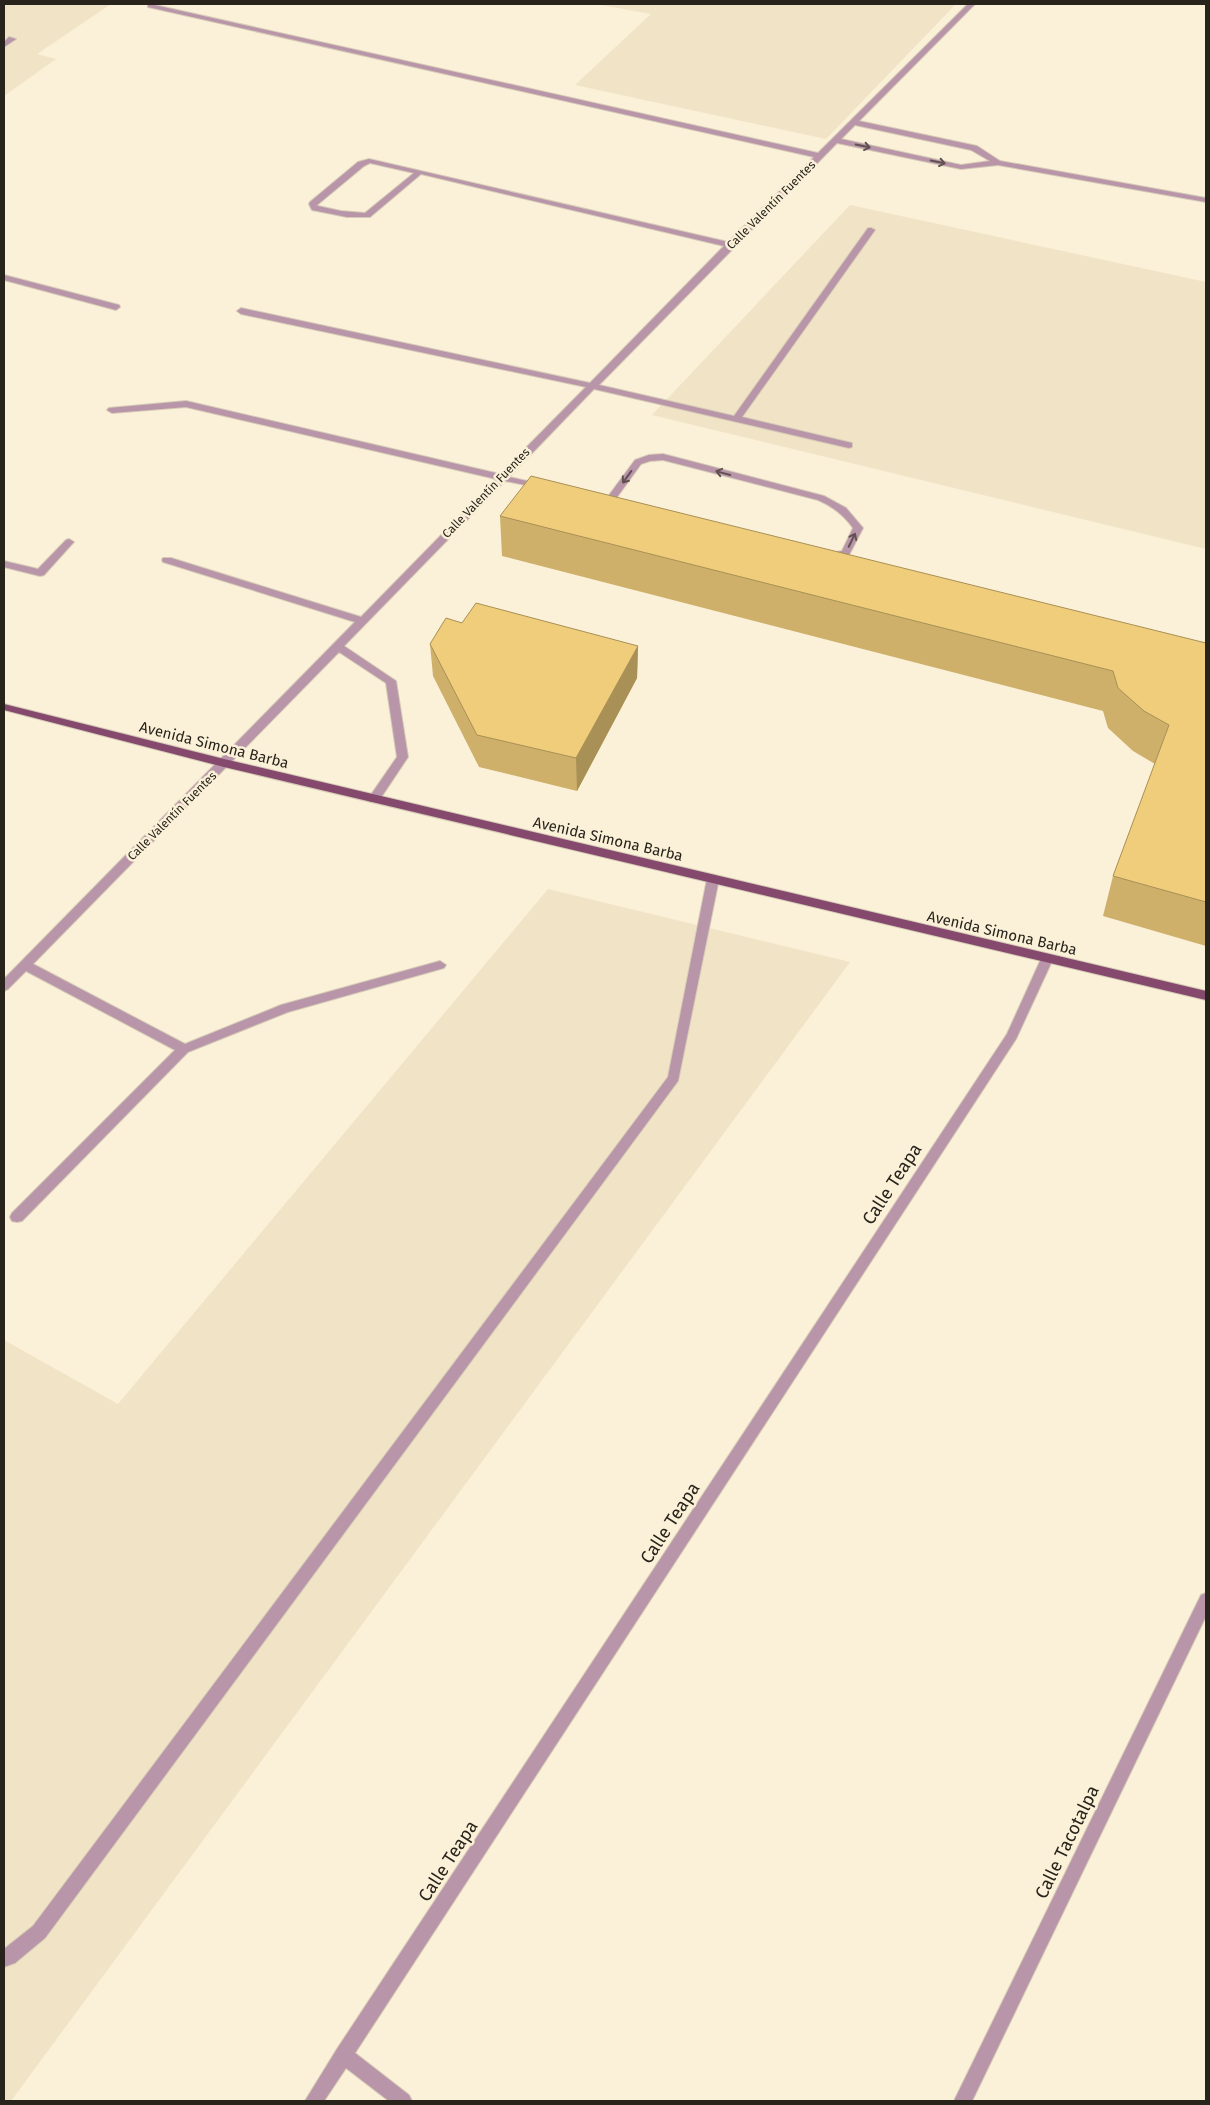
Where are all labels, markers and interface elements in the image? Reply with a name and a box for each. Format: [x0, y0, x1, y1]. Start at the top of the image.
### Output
one-way arrow [855, 142, 871, 151]
one-way arrow [929, 157, 945, 167]
street label: Calle Valentín Fuentes [724, 158, 818, 252]
street label: Calle Valentín Fuentes [439, 445, 533, 541]
one-way arrow [716, 468, 732, 477]
one-way arrow [622, 470, 632, 484]
one-way arrow [848, 533, 857, 548]
street label: Avenida Simona Barba [138, 718, 290, 772]
street label: Calle Valentín Fuentes [125, 769, 219, 863]
street label: Avenida Simona Barba [531, 813, 685, 865]
street label: Avenida Simona Barba [925, 907, 1079, 959]
street label: Calle Teapa [858, 1139, 926, 1229]
street label: Calle Teapa [636, 1478, 704, 1568]
street label: Calle Tacotalpa [1030, 1782, 1104, 1902]
street label: Calle Teapa [414, 1816, 482, 1906]

